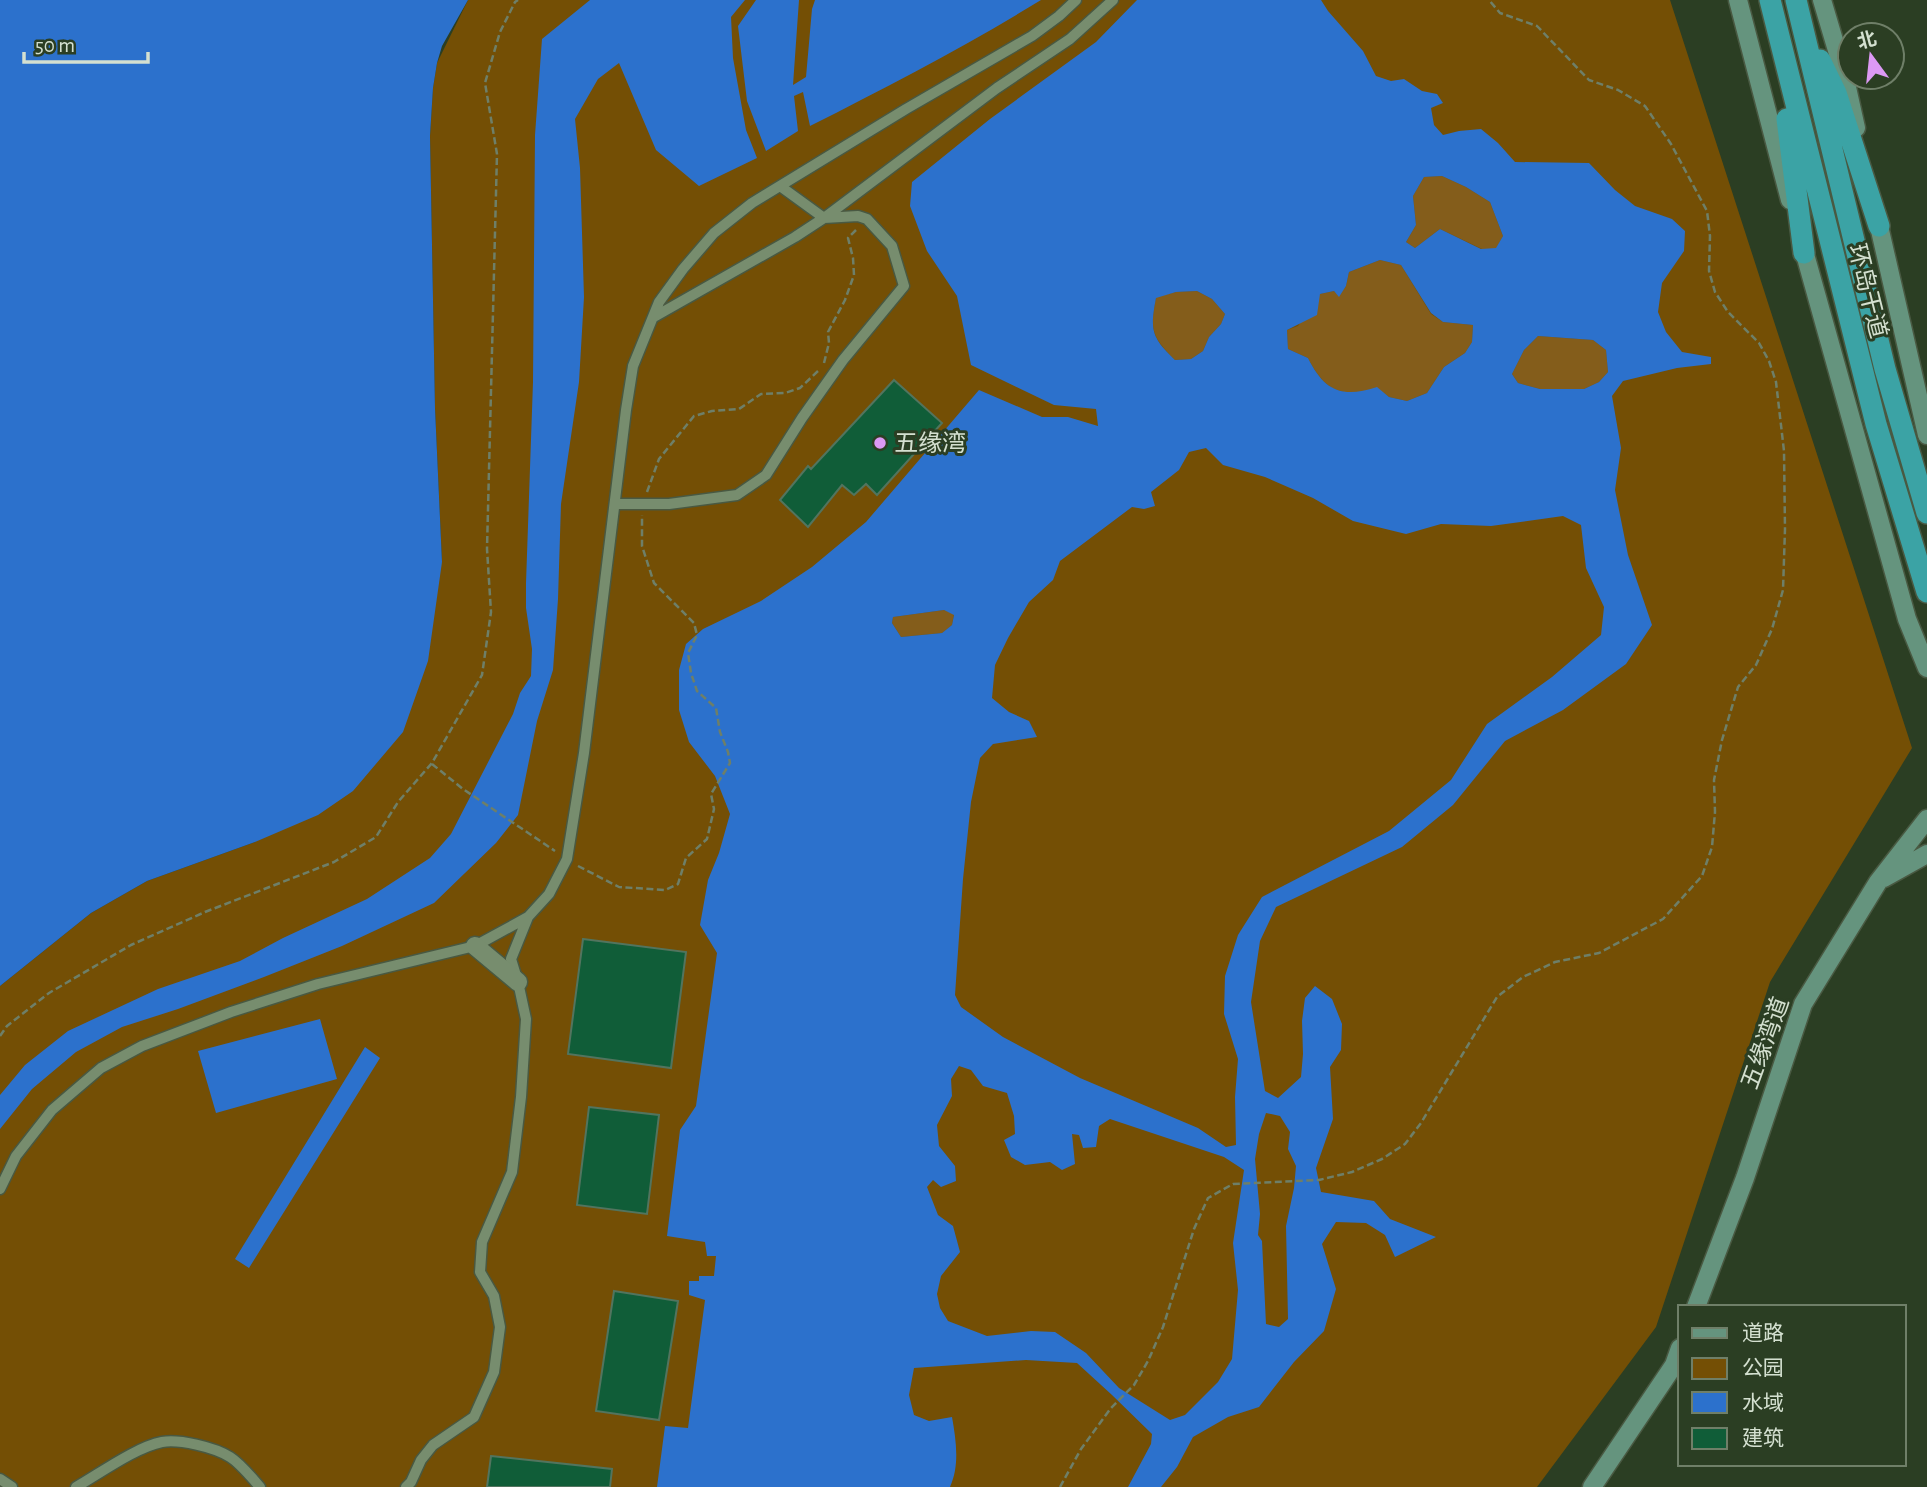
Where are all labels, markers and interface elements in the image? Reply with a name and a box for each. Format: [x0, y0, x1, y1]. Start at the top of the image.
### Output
scale bar [24, 21, 149, 65]
north arrow [1836, 21, 1906, 91]
text: 北 [1855, 28, 1879, 53]
text: 50 m [35, 35, 75, 56]
street label: 环岛干道 [1844, 241, 1892, 341]
place label: 五缘湾 [894, 430, 966, 456]
marker: 五缘湾 [872, 435, 888, 451]
street label: 五缘湾道 [1736, 993, 1794, 1093]
legend [1678, 1305, 1906, 1466]
text: 道路 [1742, 1322, 1784, 1344]
text: 公园 [1742, 1357, 1784, 1379]
text: 水域 [1742, 1392, 1784, 1414]
text: 建筑 [1742, 1427, 1784, 1449]

